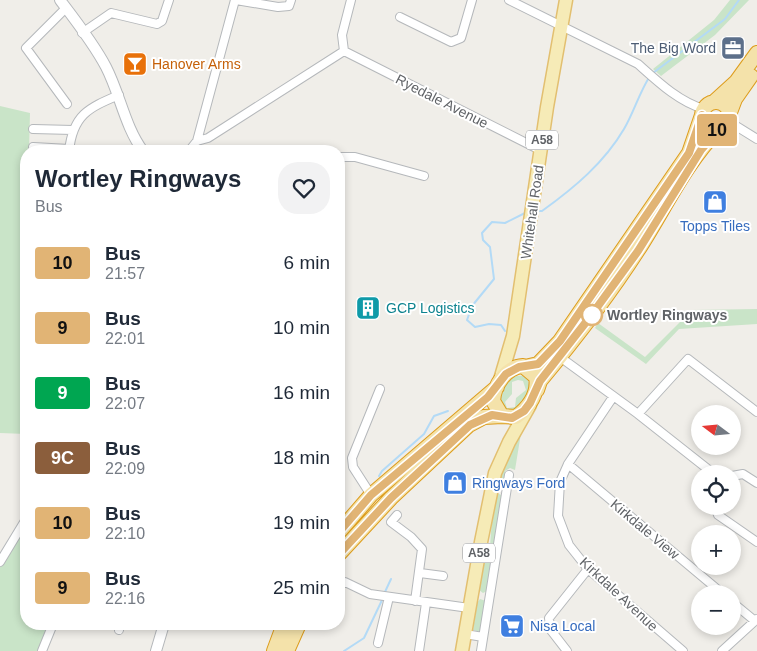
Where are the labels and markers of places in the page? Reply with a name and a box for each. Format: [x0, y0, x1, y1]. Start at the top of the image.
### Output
office icon: The Big Word [720, 35, 746, 61]
place label: The Big Word [631, 40, 716, 56]
bar icon: Hanover Arms [122, 51, 148, 77]
place label: Hanover Arms [152, 56, 241, 72]
shop icon: Topps Tiles [702, 189, 728, 215]
place label: Topps Tiles [680, 218, 750, 234]
building icon: GCP Logistics [355, 295, 381, 321]
place label: GCP Logistics [386, 300, 474, 316]
marker: Wortley Ringways [581, 304, 603, 326]
place label: Wortley Ringways [607, 307, 728, 323]
shop icon: Ringways Ford [442, 470, 468, 496]
place label: Ringways Ford [472, 475, 565, 491]
supermarket icon: Nisa Local [499, 613, 525, 639]
place label: Nisa Local [530, 618, 595, 634]

